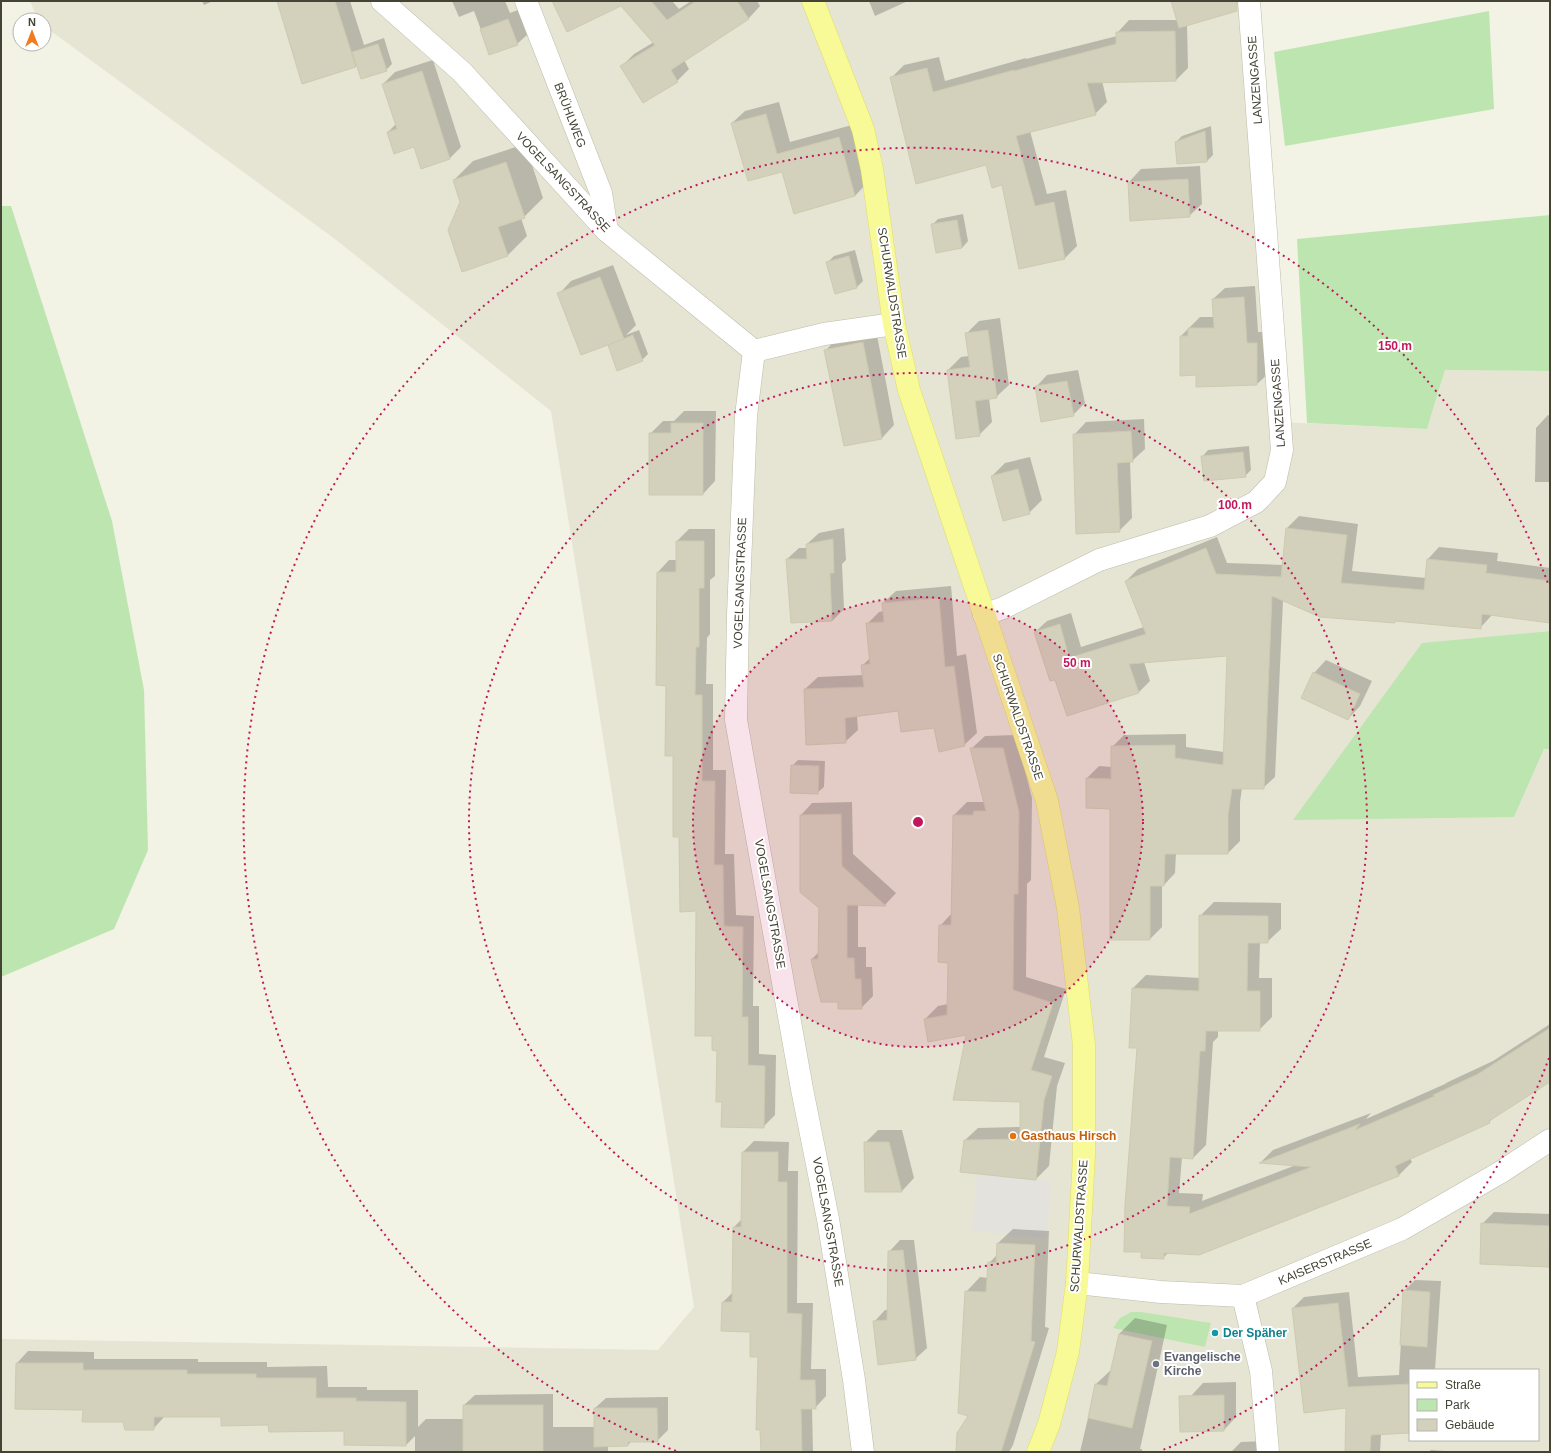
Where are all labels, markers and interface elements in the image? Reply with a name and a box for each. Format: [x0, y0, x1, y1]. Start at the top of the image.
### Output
north arrow [12, 12, 52, 52]
text: N [28, 16, 36, 28]
street label: LANZENGASSE [1245, 35, 1265, 125]
street label: BRÜHLWEG [551, 81, 589, 149]
street label: VOGELSANGSTRASSE [513, 129, 613, 235]
street label: SCHURWALDSTRASSE [875, 226, 909, 360]
text: 150 m [1378, 339, 1412, 353]
street label: LANZENGASSE [1268, 358, 1288, 448]
text: 100 m [1218, 498, 1252, 512]
street label: VOGELSANGSTRASSE [731, 517, 749, 649]
street label: SCHURWALDSTRASSE [990, 652, 1046, 782]
text: 50 m [1063, 656, 1091, 670]
centre of rings [911, 815, 925, 829]
street label: VOGELSANGSTRASSE [752, 838, 788, 970]
place label: Gasthaus Hirsch [1021, 1129, 1116, 1143]
marker: Gasthaus Hirsch [1008, 1131, 1018, 1141]
street label: VOGELSANGSTRASSE [810, 1156, 846, 1288]
street label: SCHURWALDSTRASSE [1067, 1159, 1091, 1293]
street label: KAISERSTRASSE [1276, 1236, 1374, 1288]
place label: Der Späher [1223, 1326, 1287, 1340]
marker: Der Späher [1210, 1328, 1220, 1338]
place label: Evangelische Kirche [1164, 1350, 1241, 1378]
marker: Evangelische Kirche [1151, 1359, 1161, 1369]
legend [1409, 1369, 1539, 1441]
text: Straße [1445, 1378, 1481, 1392]
text: Park [1445, 1398, 1471, 1412]
text: Gebäude [1445, 1418, 1495, 1432]

